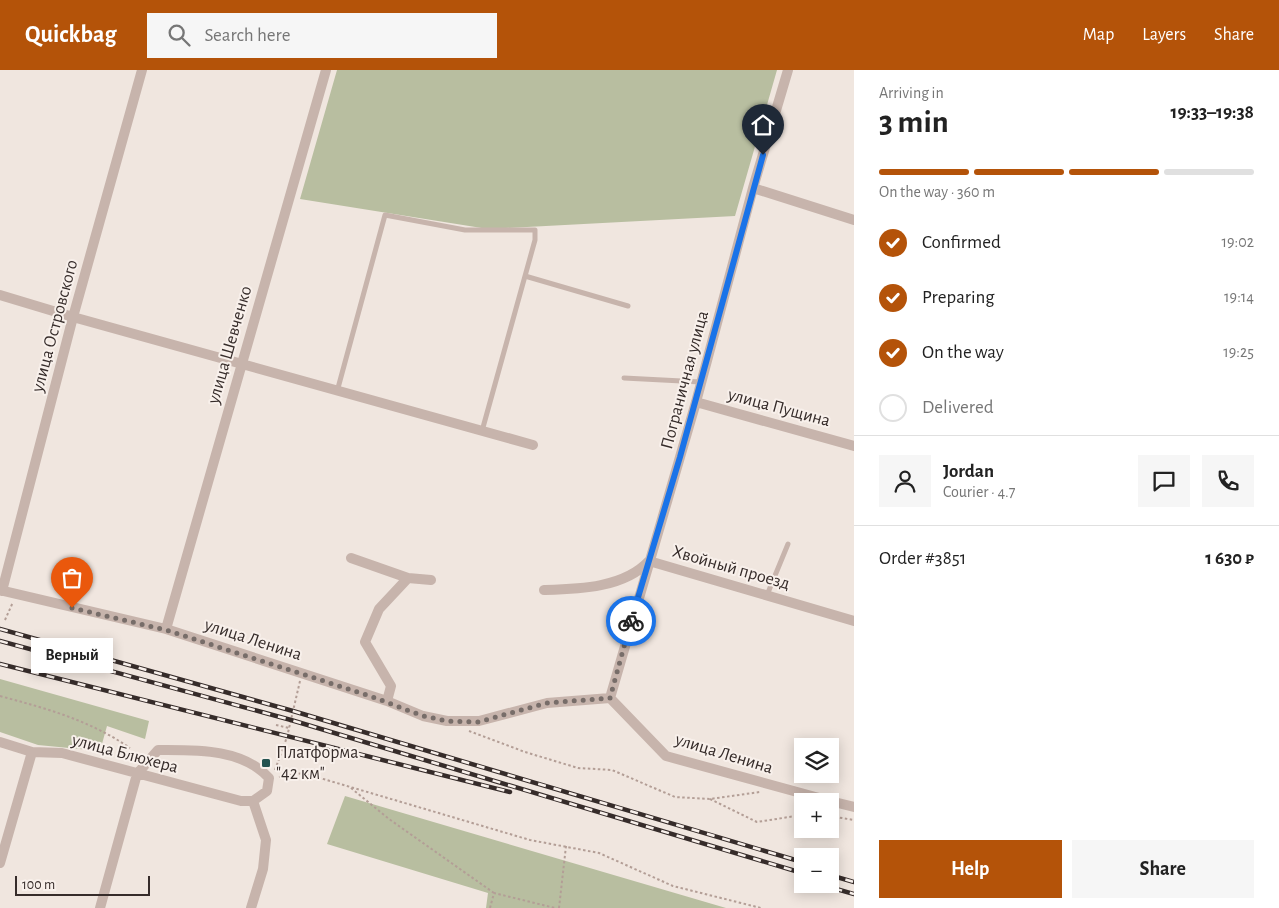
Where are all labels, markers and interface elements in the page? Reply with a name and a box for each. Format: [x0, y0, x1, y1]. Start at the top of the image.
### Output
search box [147, 13, 497, 58]
icon: search [165, 21, 193, 49]
text: Quickbag [25, 23, 117, 47]
text: Search here [205, 26, 290, 45]
text: Map [1083, 26, 1114, 44]
text: Layers [1142, 26, 1186, 44]
text: Share [1214, 26, 1254, 44]
text: Arriving in [879, 85, 944, 101]
text: 19:33–19:38 [1171, 103, 1254, 122]
pin [742, 104, 784, 155]
text: 3 min [879, 106, 949, 138]
icon: home [749, 111, 777, 139]
text: On the way · 360 m [879, 184, 995, 200]
icon: check [879, 229, 907, 257]
text: Confirmed [922, 233, 1001, 252]
text: 19:02 [1222, 234, 1254, 250]
street label: улица Островского [28, 258, 81, 395]
street label: улица Шевченко [204, 284, 255, 407]
icon: check [879, 284, 907, 312]
text: Preparing [922, 288, 995, 307]
text: 19:14 [1224, 289, 1254, 305]
street label: Пограничная улица [658, 309, 712, 451]
icon: check [879, 339, 907, 367]
text: On the way [922, 343, 1004, 362]
text: 19:25 [1223, 344, 1254, 360]
street label: улица Пущина [725, 385, 832, 430]
text: Delivered [922, 398, 994, 417]
button: person [879, 455, 931, 507]
button: chat [1138, 455, 1190, 507]
button: phone [1202, 455, 1254, 507]
text: Jordan [943, 462, 994, 481]
text: Courier · 4.7 [943, 484, 1015, 500]
street label: Хвойный проезд [670, 543, 792, 593]
text: Order #3851 [879, 549, 966, 568]
text: 1 630 ₽ [1205, 549, 1254, 568]
pin [51, 557, 93, 608]
icon: bag [58, 564, 86, 592]
courier [606, 596, 656, 646]
icon: bike [617, 607, 645, 635]
street label: улица Ленина [201, 616, 304, 664]
callout: Верный [31, 638, 113, 673]
text: Верный [45, 647, 99, 663]
street label: улица Ленина [672, 730, 775, 777]
street label: улица Блюхера [69, 731, 180, 777]
map controls [794, 738, 839, 893]
button: layers [794, 738, 839, 783]
place label: Платформа "42 км" [276, 744, 358, 783]
marker: Платформа "42 км" [260, 757, 272, 769]
button: + [794, 793, 839, 838]
button: Help [879, 840, 1062, 898]
button: Share [1072, 840, 1254, 898]
button: − [794, 848, 839, 893]
scale bar [15, 873, 150, 896]
text: 100 m [22, 878, 55, 892]

